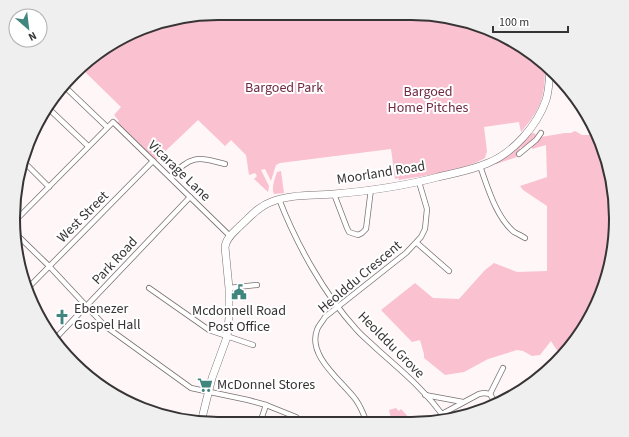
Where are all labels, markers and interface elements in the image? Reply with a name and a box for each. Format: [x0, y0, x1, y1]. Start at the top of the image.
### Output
north arrow [8, 8, 48, 48]
scale bar [493, 8, 568, 34]
text: 100 m [499, 14, 529, 31]
text: N [26, 28, 39, 45]
park label: Bargoed Park [245, 78, 323, 98]
park label: Bargoed Home Pitches [388, 82, 469, 118]
street label: Vicarage Lane [143, 136, 215, 206]
street label: Moorland Road [335, 156, 427, 190]
street label: West Street [53, 186, 114, 247]
street label: Park Road [88, 233, 142, 289]
street label: Heolddu Crescent [314, 236, 407, 318]
public building icon: Mcdonnell Road Post Office [230, 283, 248, 301]
place label: Ebenezer Gospel Hall [74, 299, 141, 335]
place label: Mcdonnell Road Post Office [192, 301, 286, 337]
street label: Heolddu Grove [353, 307, 429, 383]
church icon: Ebenezer Gospel Hall [53, 308, 71, 326]
place label: McDonnel Stores [217, 375, 315, 395]
supermarket icon: McDonnel Stores [196, 376, 214, 394]

